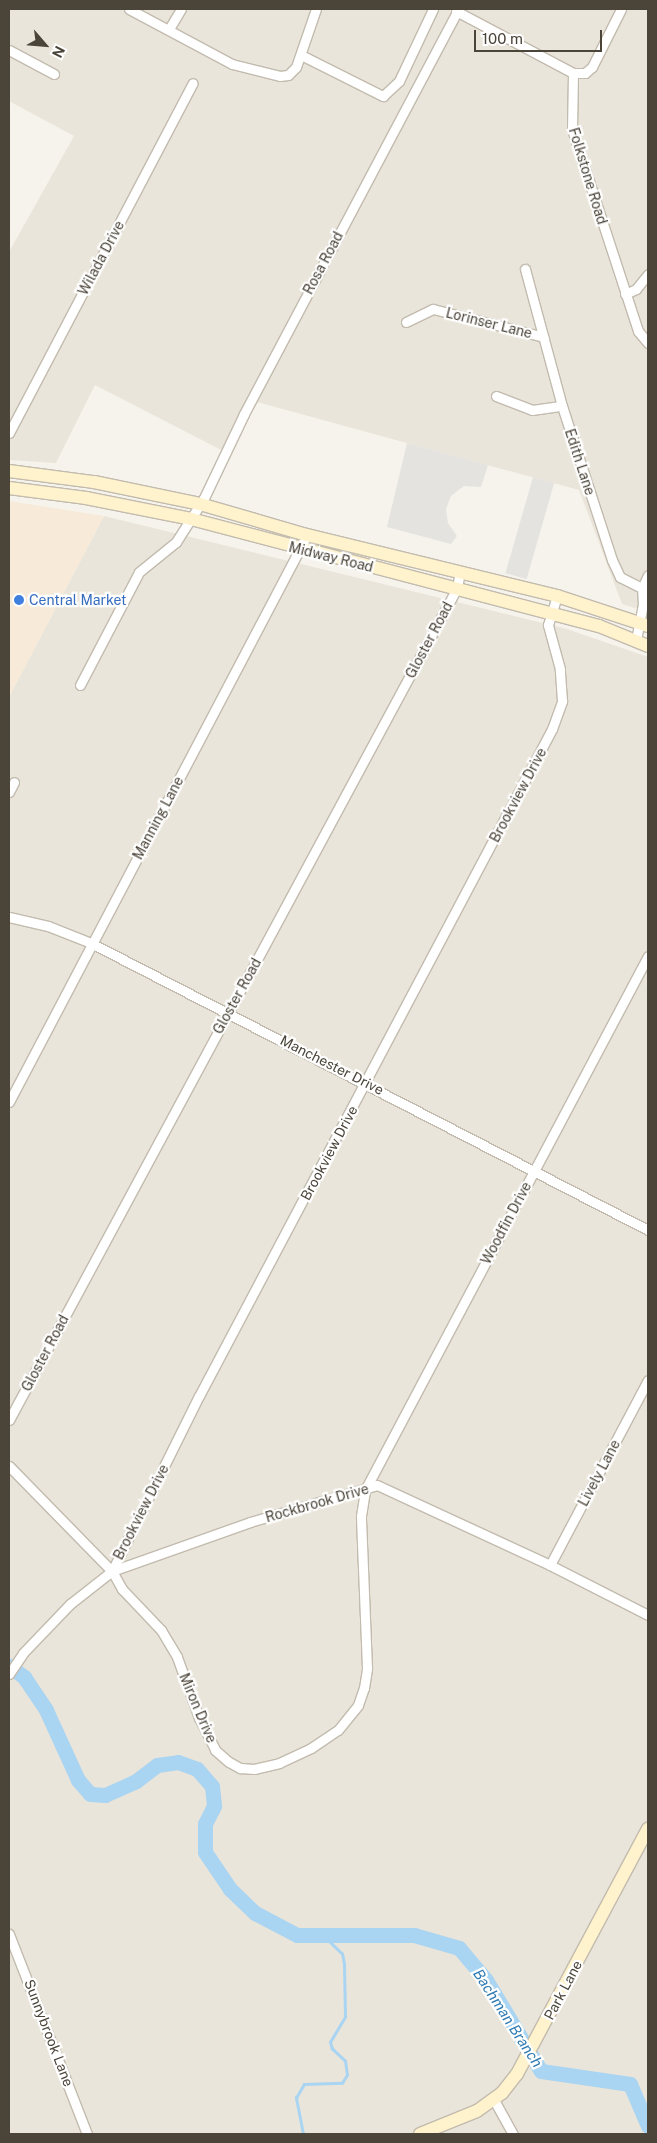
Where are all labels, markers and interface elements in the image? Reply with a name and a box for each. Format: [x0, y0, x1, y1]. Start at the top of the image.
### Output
north arrow [20, 20, 70, 70]
scale bar [477, 20, 604, 52]
text: 100 m [482, 30, 523, 47]
text: N [49, 43, 68, 60]
street label: Folkstone Road [565, 125, 611, 227]
street label: Wilada Drive [74, 218, 128, 298]
street label: Rosa Road [300, 229, 346, 297]
street label: Lorinser Lane [444, 304, 534, 342]
street label: Edith Lane [561, 427, 599, 497]
street label: Midway Road [287, 538, 375, 576]
place label: Central Market [29, 592, 127, 608]
marker: Central Market [13, 594, 25, 606]
street label: Gloster Road [402, 599, 456, 681]
street label: Brookview Drive [486, 745, 550, 845]
street label: Manning Lane [129, 774, 187, 862]
street label: Gloster Road [209, 955, 265, 1037]
street label: Manchester Drive [277, 1032, 387, 1098]
street label: Brookview Drive [297, 1103, 361, 1203]
street label: Woodfin Drive [477, 1179, 535, 1267]
street label: Gloster Road [18, 1312, 72, 1394]
street label: Lively Lane [574, 1437, 624, 1509]
street label: Brookview Drive [110, 1461, 172, 1563]
street label: Rockbrook Drive [263, 1480, 371, 1526]
street label: Miron Drive [176, 1671, 220, 1745]
street label: Park Lane [540, 1957, 586, 2023]
water label: Bachman Branch [469, 1965, 547, 2071]
street label: Sunnybrook Lane [21, 1977, 77, 2089]

